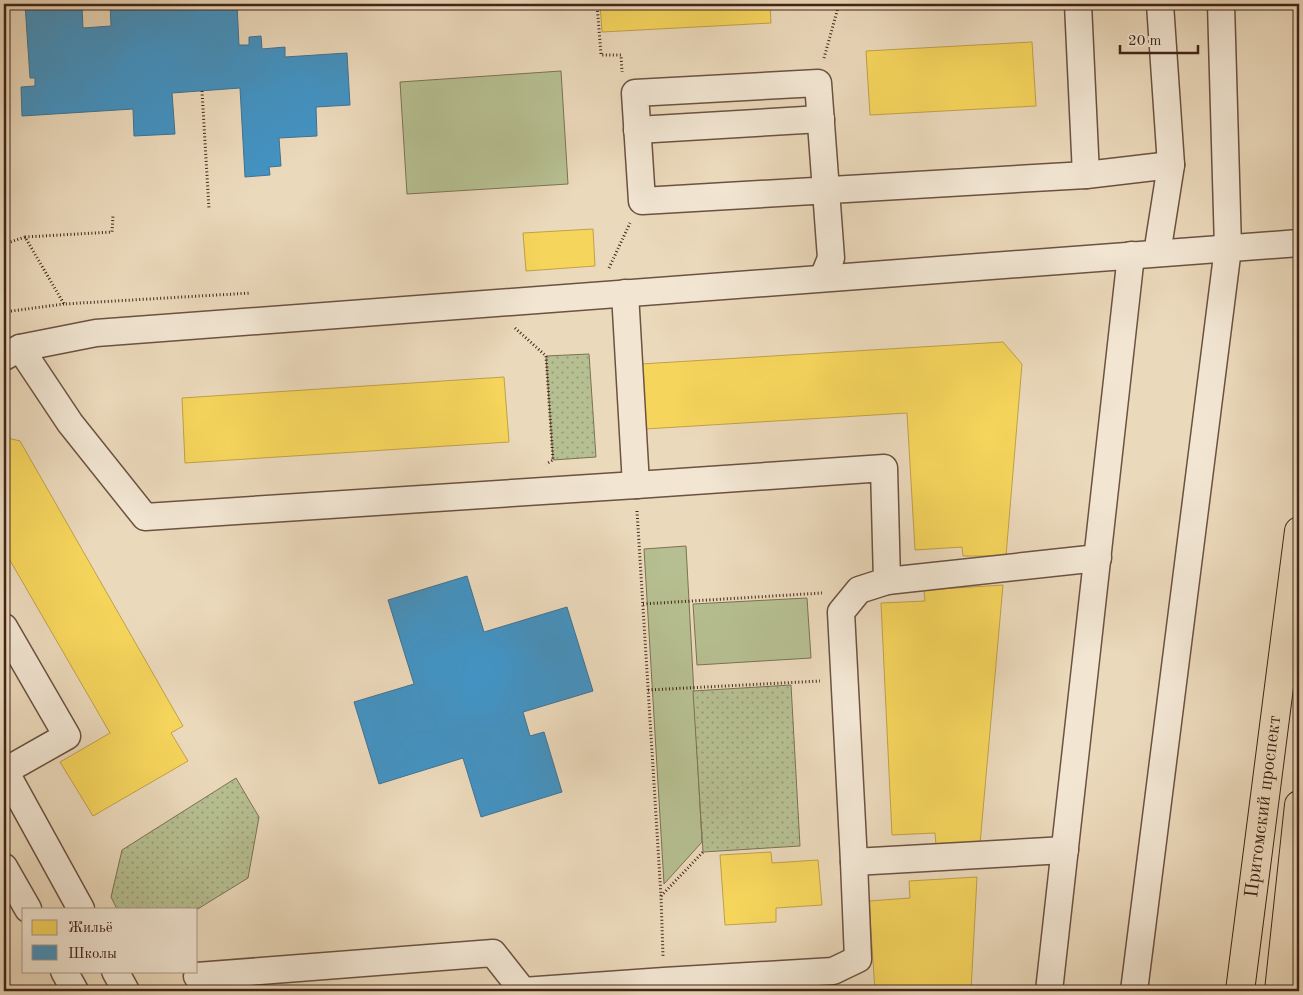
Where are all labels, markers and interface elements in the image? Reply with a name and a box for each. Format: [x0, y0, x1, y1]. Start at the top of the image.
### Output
scale bar [1120, 22, 1198, 54]
text: 20 m [1128, 34, 1162, 49]
street label: Притомский проспект [1243, 714, 1285, 899]
legend [22, 908, 198, 972]
text: Жильё [68, 921, 113, 936]
text: Школы [68, 947, 117, 962]

